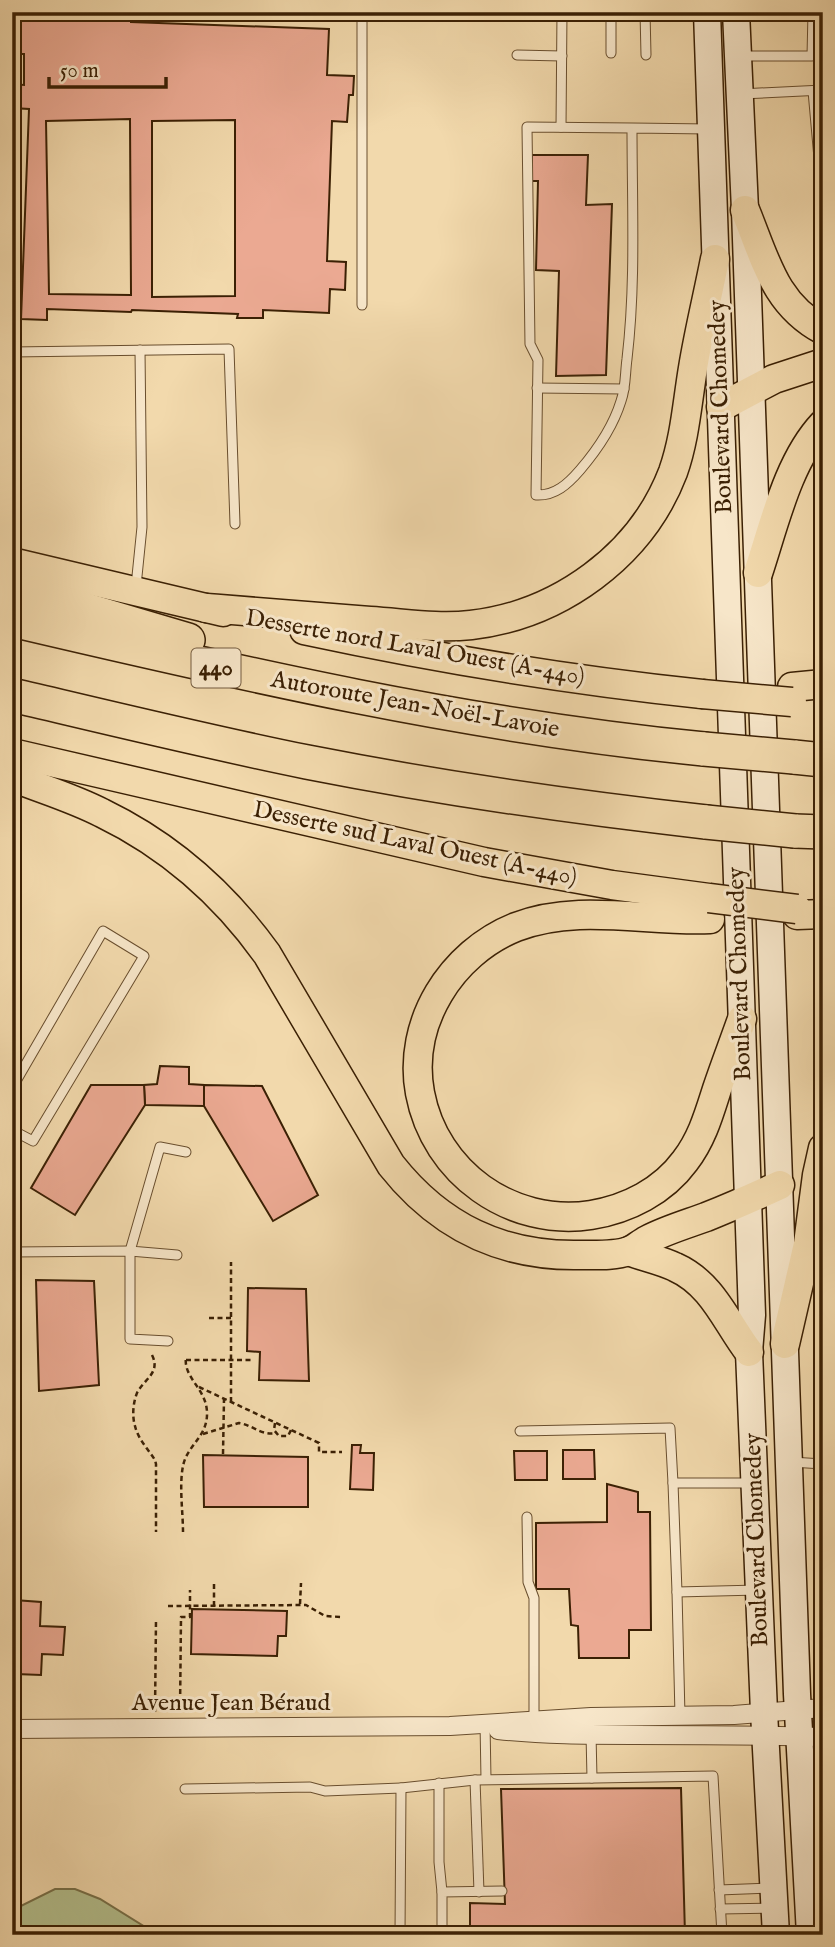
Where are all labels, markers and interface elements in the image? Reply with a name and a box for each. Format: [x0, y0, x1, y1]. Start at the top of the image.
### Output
scale bar [49, 46, 166, 90]
text: 50 m [60, 58, 99, 85]
street label: Boulevard Chomedey [702, 299, 740, 515]
street label: Desserte nord Laval Ouest (A-440) [243, 603, 587, 693]
road number: 440 [192, 648, 241, 688]
street label: Autoroute Jean-Noël-Lavoie [267, 664, 562, 746]
street label: Desserte sud Laval Ouest (A-440) [250, 794, 580, 894]
street label: Boulevard Chomedey [721, 866, 759, 1082]
street label: Boulevard Chomedey [738, 1432, 776, 1648]
street label: Avenue Jean Béraud [131, 1688, 330, 1719]

